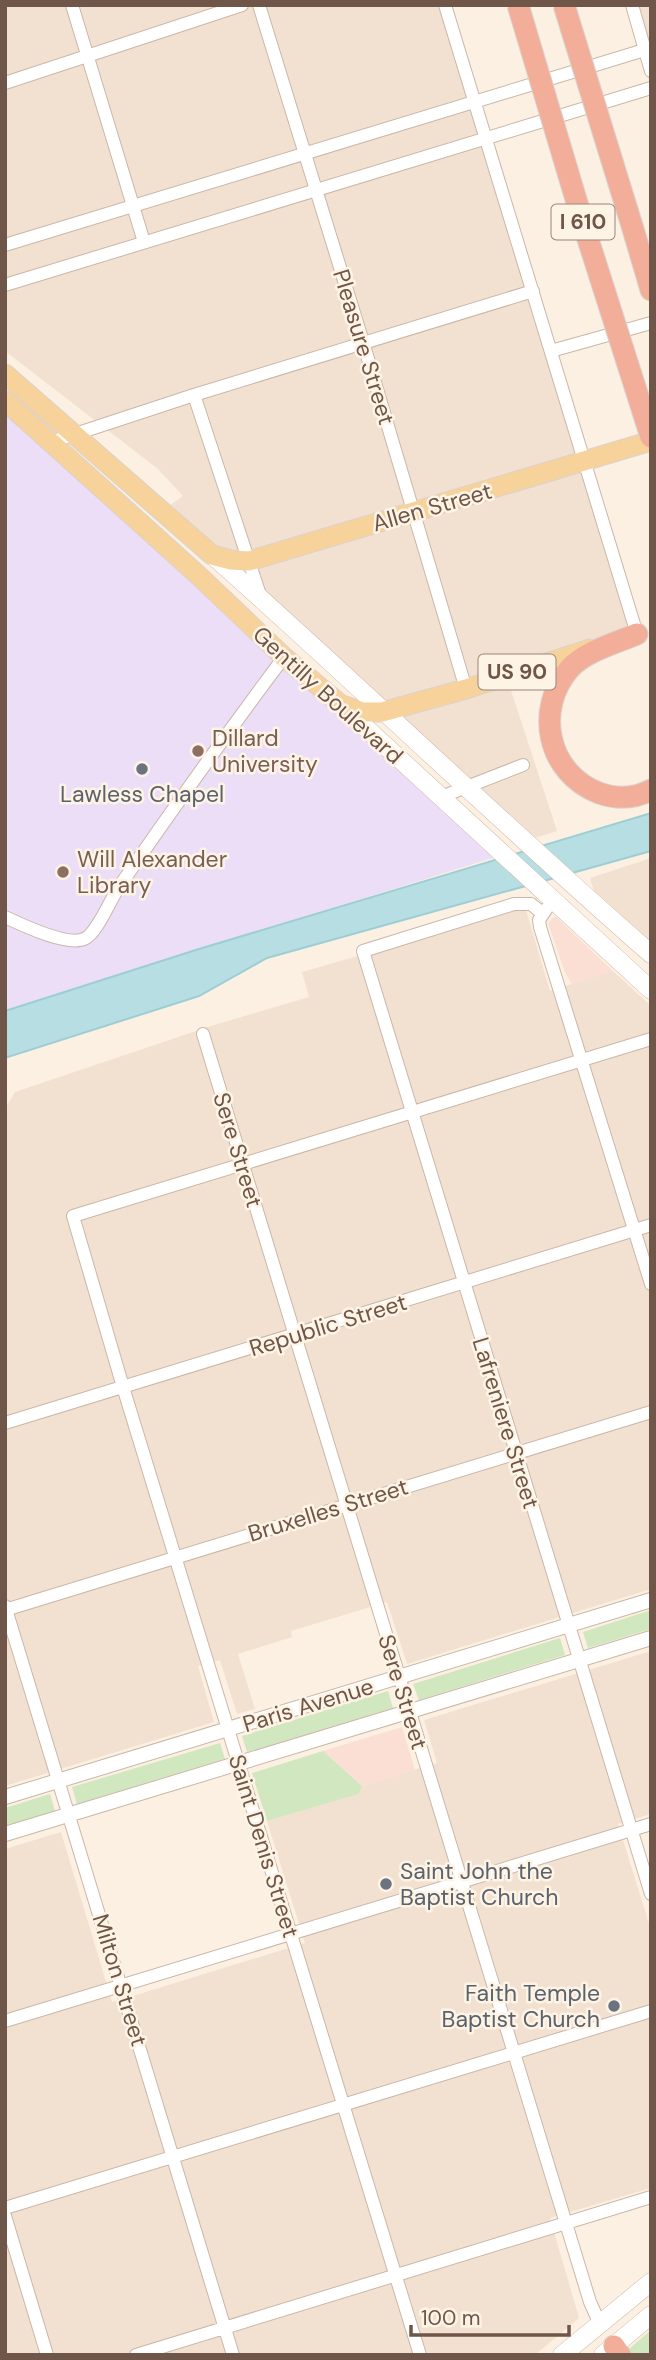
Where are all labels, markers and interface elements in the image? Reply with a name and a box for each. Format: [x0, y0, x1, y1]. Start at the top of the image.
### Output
road number: I 610 [552, 204, 614, 240]
street label: Pleasure Street [326, 266, 402, 428]
street label: Allen Street [369, 476, 495, 538]
street label: Gentilly Boulevard [246, 619, 410, 771]
road number: US 90 [478, 654, 556, 690]
place label: Dillard University [212, 723, 318, 779]
marker: Dillard University [190, 743, 206, 759]
marker: Lawless Chapel [134, 761, 150, 777]
place label: Lawless Chapel [60, 779, 224, 809]
place label: Will Alexander Library [77, 844, 227, 900]
marker: Will Alexander Library [55, 864, 71, 880]
street label: Sere Street [206, 1089, 270, 1211]
street label: Republic Street [246, 1287, 410, 1363]
street label: Lafreniere Street [466, 1334, 546, 1512]
street label: Bruxelles Street [244, 1471, 412, 1549]
street label: Sere Street [371, 1631, 435, 1753]
street label: Paris Avenue [239, 1671, 377, 1739]
street label: Saint Denis Street [222, 1751, 306, 1941]
place label: Saint John the Baptist Church [400, 1856, 558, 1912]
marker: Saint John the Baptist Church [378, 1876, 394, 1892]
street label: Milton Street [86, 1910, 154, 2050]
place label: Faith Temple Baptist Church [442, 1978, 600, 2034]
marker: Faith Temple Baptist Church [606, 1998, 622, 2014]
scale bar [411, 2294, 568, 2338]
text: 100 m [421, 2304, 481, 2332]

